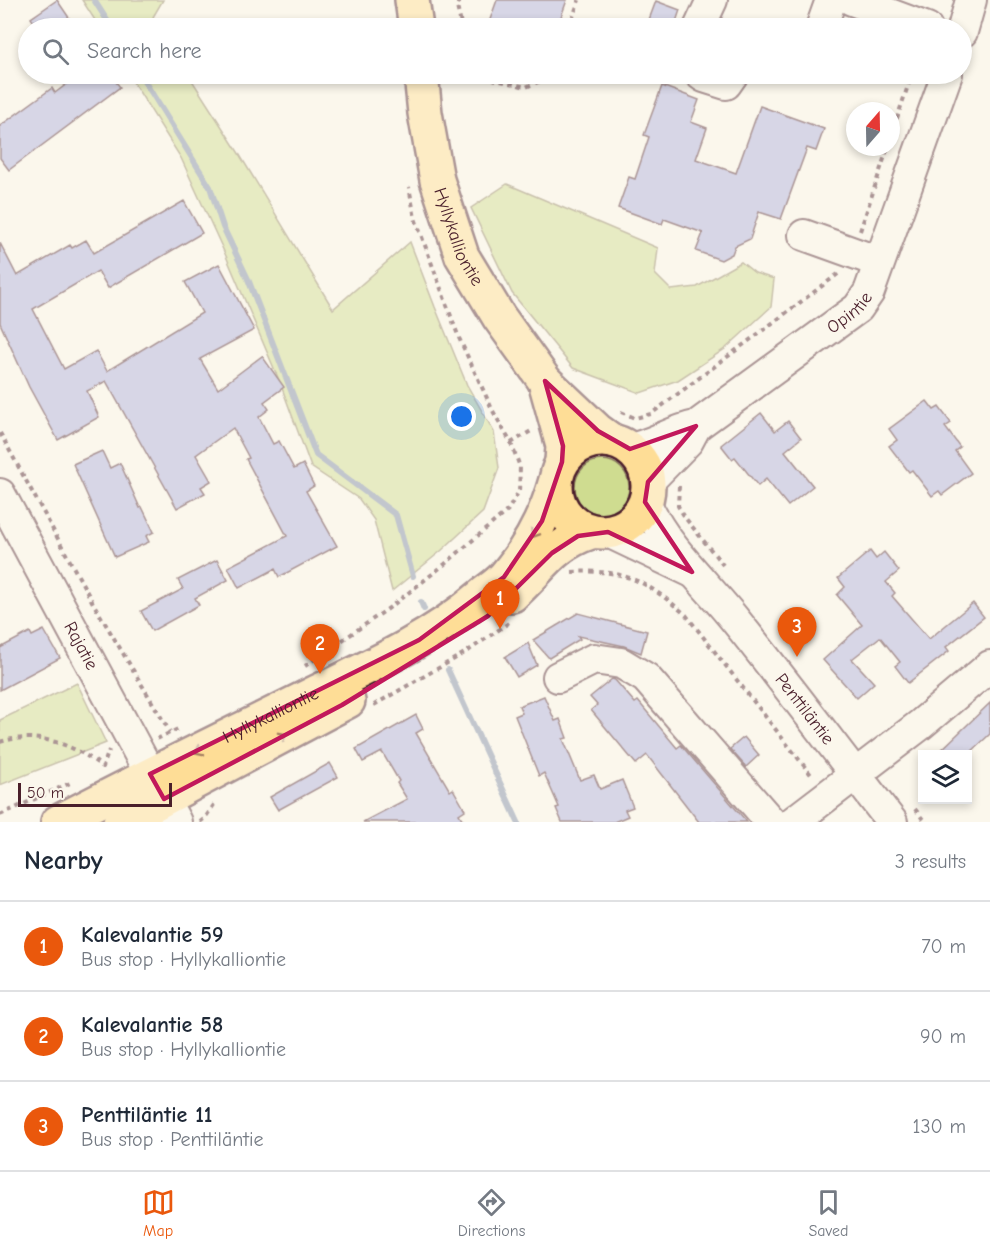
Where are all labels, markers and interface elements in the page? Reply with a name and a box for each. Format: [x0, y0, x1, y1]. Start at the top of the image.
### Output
search box [18, 18, 972, 84]
icon: search [39, 35, 72, 68]
text: Search here [87, 38, 202, 64]
north arrow [846, 102, 900, 156]
street label: Hyllykalliontie [430, 185, 488, 290]
street label: Opintie [823, 288, 876, 338]
your location [447, 402, 476, 431]
one-way arrow [530, 528, 541, 539]
pin: 1 [480, 580, 520, 629]
pin: 3 [778, 608, 816, 657]
street label: Rajatie [60, 618, 103, 673]
pin: 2 [300, 624, 340, 674]
street label: Penttiläntie [771, 669, 839, 749]
street label: Hyllykalliontie [219, 682, 322, 748]
one-way arrow [277, 732, 288, 743]
one-way arrow [194, 744, 205, 756]
map controls [918, 750, 972, 804]
button: layers [918, 750, 972, 804]
scale bar [18, 780, 172, 808]
text: 50 m [27, 784, 64, 802]
text: Nearby [24, 846, 103, 876]
text: 3 results [895, 850, 966, 873]
text: Kalevalantie 59 [81, 922, 223, 948]
text: 1 [40, 935, 47, 958]
text: 70 m [921, 935, 966, 958]
text: Bus stop · Hyllykalliontie [81, 948, 286, 971]
text: Kalevalantie 58 [81, 1012, 223, 1038]
text: 2 [39, 1025, 48, 1048]
text: 90 m [920, 1025, 966, 1048]
text: Bus stop · Hyllykalliontie [81, 1038, 286, 1061]
text: Penttiläntie 11 [81, 1102, 213, 1128]
text: 3 [39, 1115, 48, 1138]
text: 130 m [913, 1115, 966, 1138]
text: Bus stop · Penttiläntie [81, 1128, 264, 1151]
tab: Map [142, 1186, 175, 1240]
tab: Directions [458, 1186, 525, 1240]
tab: Saved [808, 1186, 848, 1240]

